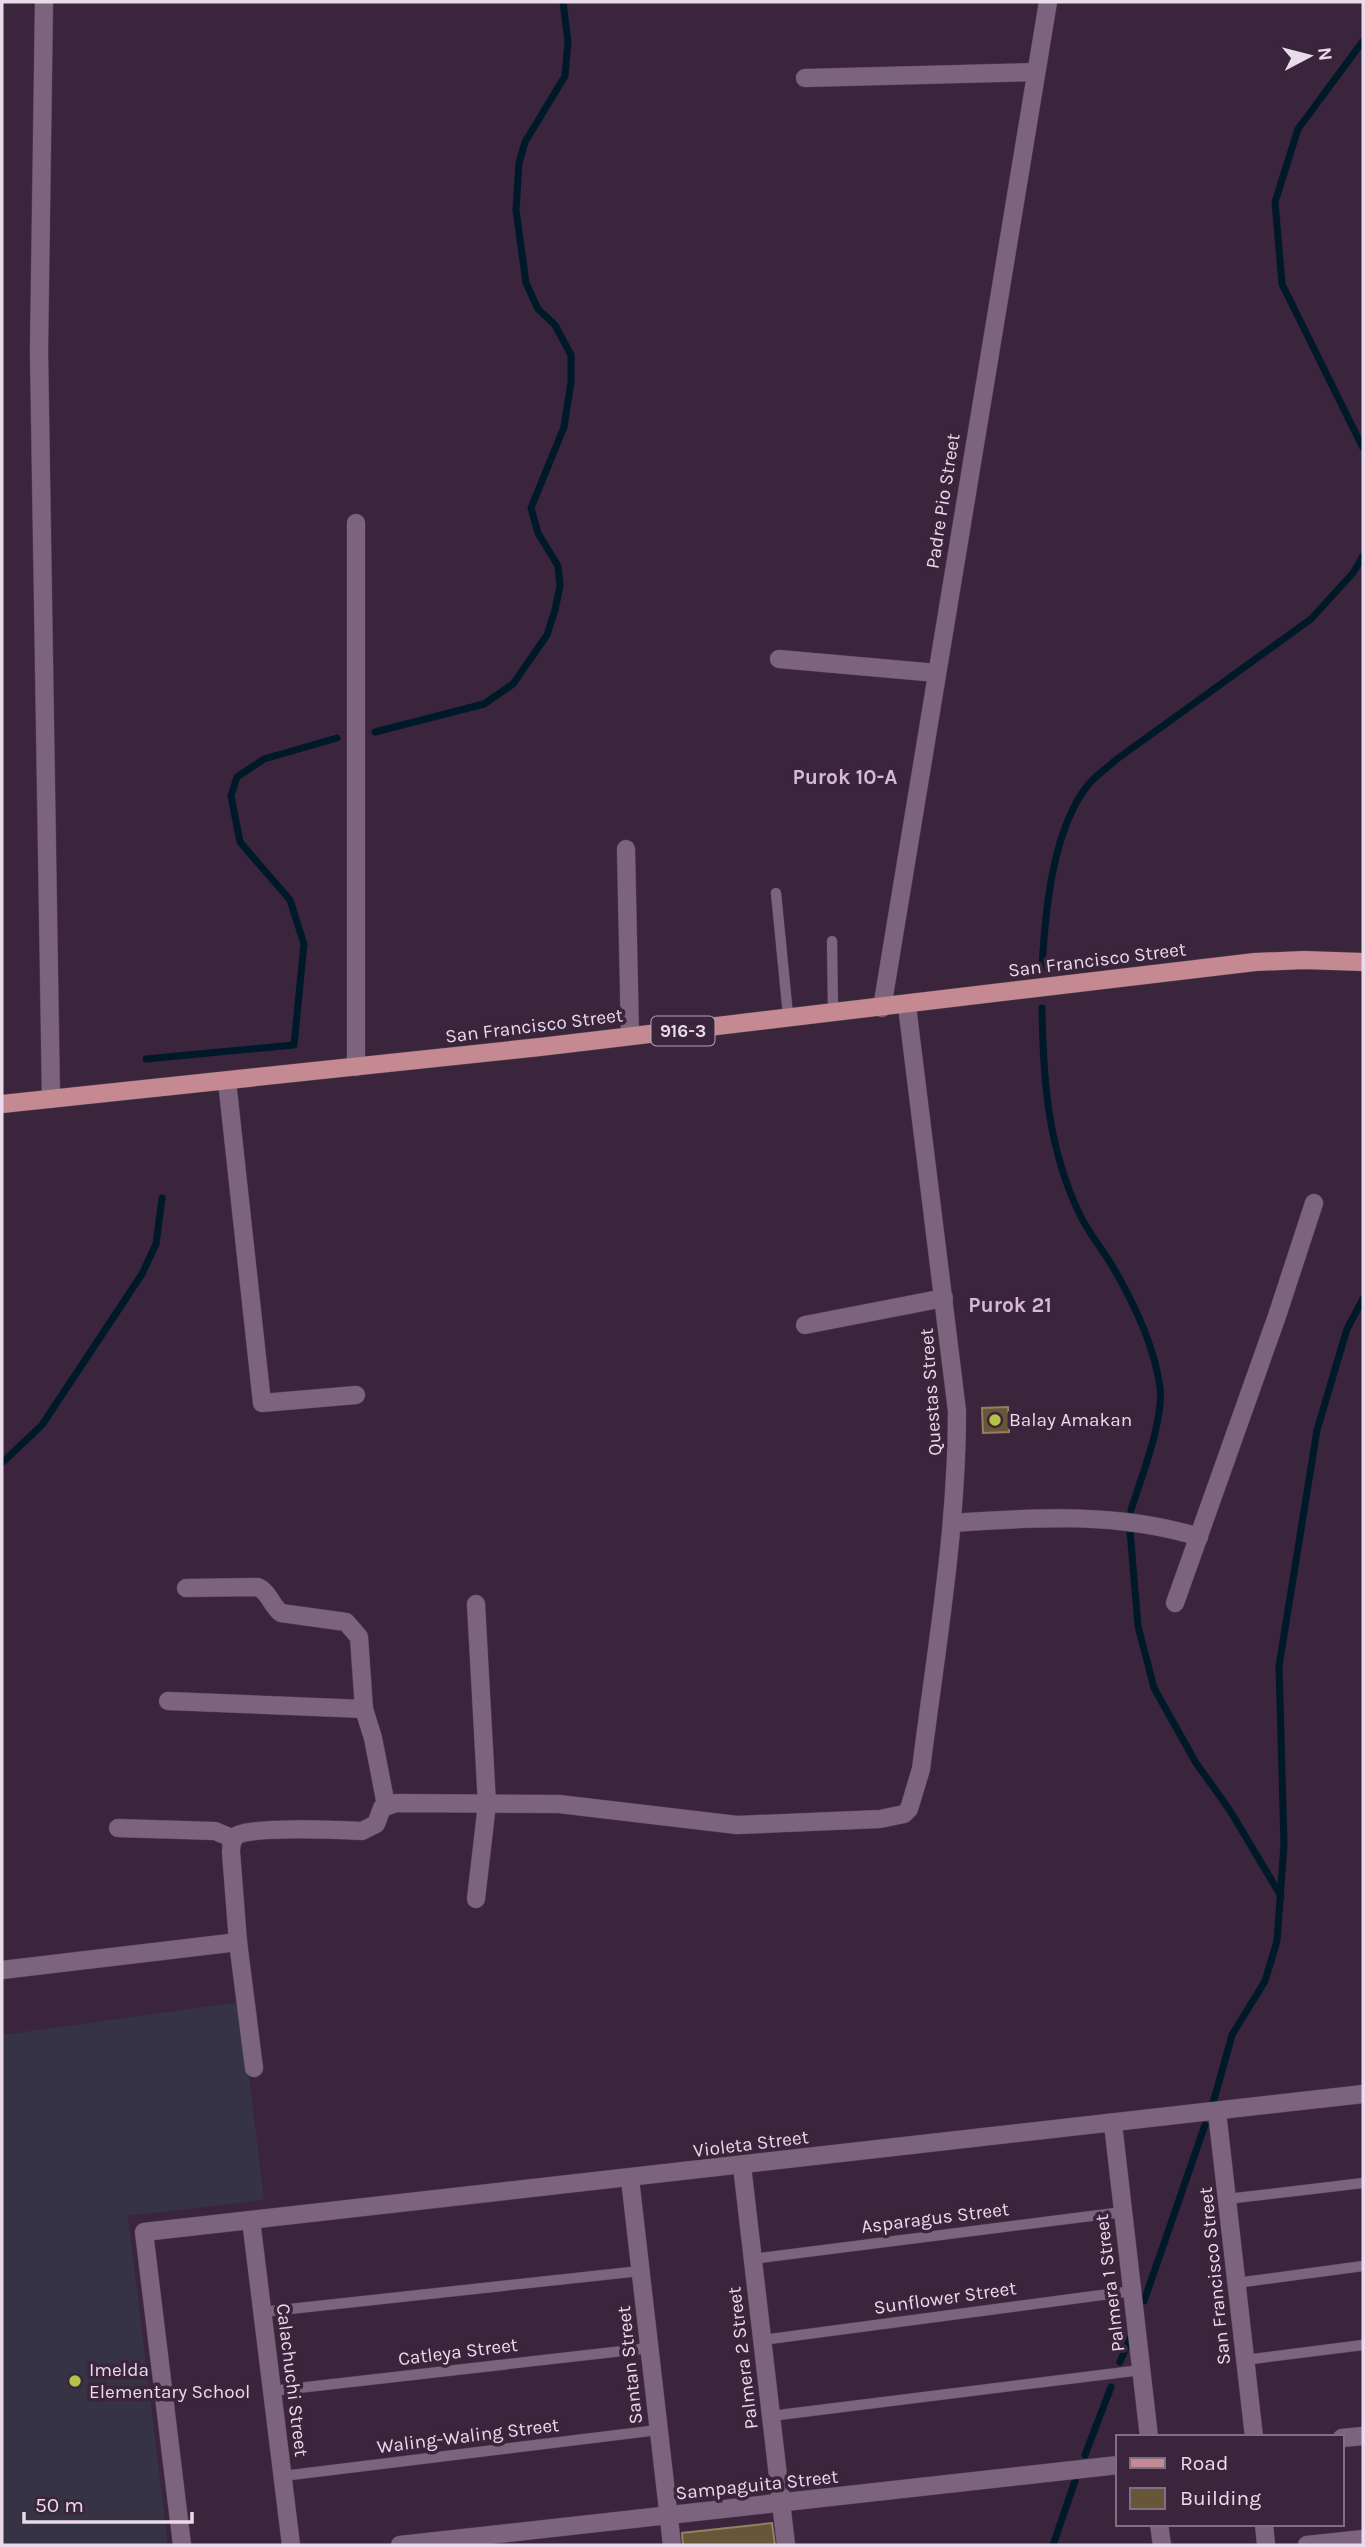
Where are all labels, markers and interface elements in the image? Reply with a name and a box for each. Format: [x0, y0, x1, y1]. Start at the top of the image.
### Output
north arrow [1274, 21, 1344, 91]
text: N [1313, 46, 1337, 62]
street label: Padre Pio Street [921, 432, 965, 570]
district label: Purok 10-A [793, 765, 897, 789]
street label: San Francisco Street [1007, 938, 1187, 982]
street label: San Francisco Street [444, 1004, 624, 1048]
road number: 916-3 [652, 1016, 714, 1046]
district label: Purok 21 [968, 1293, 1052, 1317]
street label: Questas Street [916, 1327, 946, 1457]
place label: Balay Amakan [1009, 1409, 1132, 1431]
marker: Balay Amakan [987, 1412, 1003, 1428]
street label: Violeta Street [692, 2126, 810, 2162]
street label: San Francisco Street [1195, 2186, 1235, 2366]
street label: Asparagus Street [860, 2198, 1010, 2238]
street label: Palmera 1 Street [1091, 2213, 1129, 2353]
street label: Sunflower Street [872, 2277, 1018, 2319]
street label: Palmera 2 Street [723, 2286, 763, 2430]
street label: Calachuchi Street [272, 2302, 312, 2458]
street label: Santan Street [613, 2305, 647, 2425]
street label: Catleya Street [397, 2334, 519, 2370]
place label: Imelda Elementary School [89, 2359, 250, 2403]
marker: Imelda Elementary School [67, 2373, 83, 2389]
street label: Waling-Waling Street [376, 2414, 560, 2458]
legend [1116, 2435, 1344, 2526]
text: Road [1180, 2451, 1228, 2475]
street label: Sampaguita Street [675, 2466, 839, 2504]
scale bar [24, 2480, 192, 2524]
text: Building [1180, 2486, 1261, 2510]
text: 50 m [35, 2493, 84, 2517]

